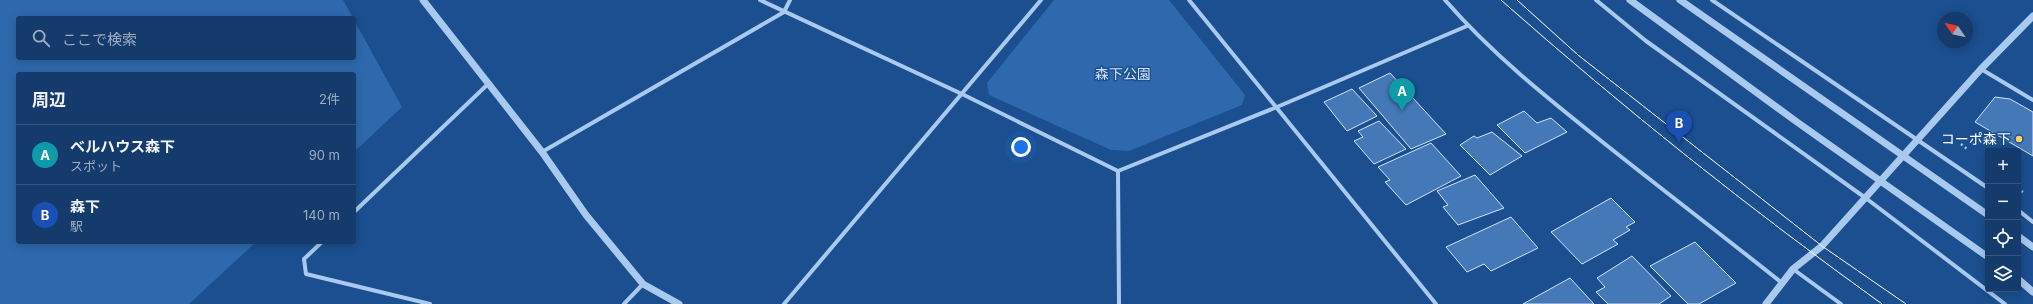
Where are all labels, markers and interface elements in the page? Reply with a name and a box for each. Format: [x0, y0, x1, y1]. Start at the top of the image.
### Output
north arrow [1937, 12, 1973, 48]
search box [16, 16, 356, 60]
icon: search [30, 27, 52, 49]
text: ここで検索 [62, 30, 137, 49]
park label: 森下公園 [1095, 65, 1151, 82]
pin: A [1389, 78, 1415, 111]
text: 周辺 [32, 90, 66, 110]
text: 2件 [319, 91, 340, 107]
pin: B [1666, 110, 1692, 143]
place label: コーポ森下 [1941, 130, 2011, 147]
marker: コーポ森下 [2014, 134, 2024, 144]
text: ベルハウス森下 [70, 137, 175, 156]
your location [1011, 137, 1031, 157]
text: A [40, 147, 50, 163]
text: 90 m [309, 147, 340, 163]
map controls [1985, 148, 2021, 292]
button: + [1985, 148, 2021, 184]
text: スポット [70, 158, 122, 174]
button: − [1985, 184, 2021, 220]
text: 森下 [70, 197, 100, 216]
text: B [41, 207, 49, 223]
text: 140 m [303, 207, 340, 223]
text: 駅 [70, 218, 83, 234]
button: locate [1985, 220, 2021, 256]
button: layers [1985, 256, 2021, 292]

